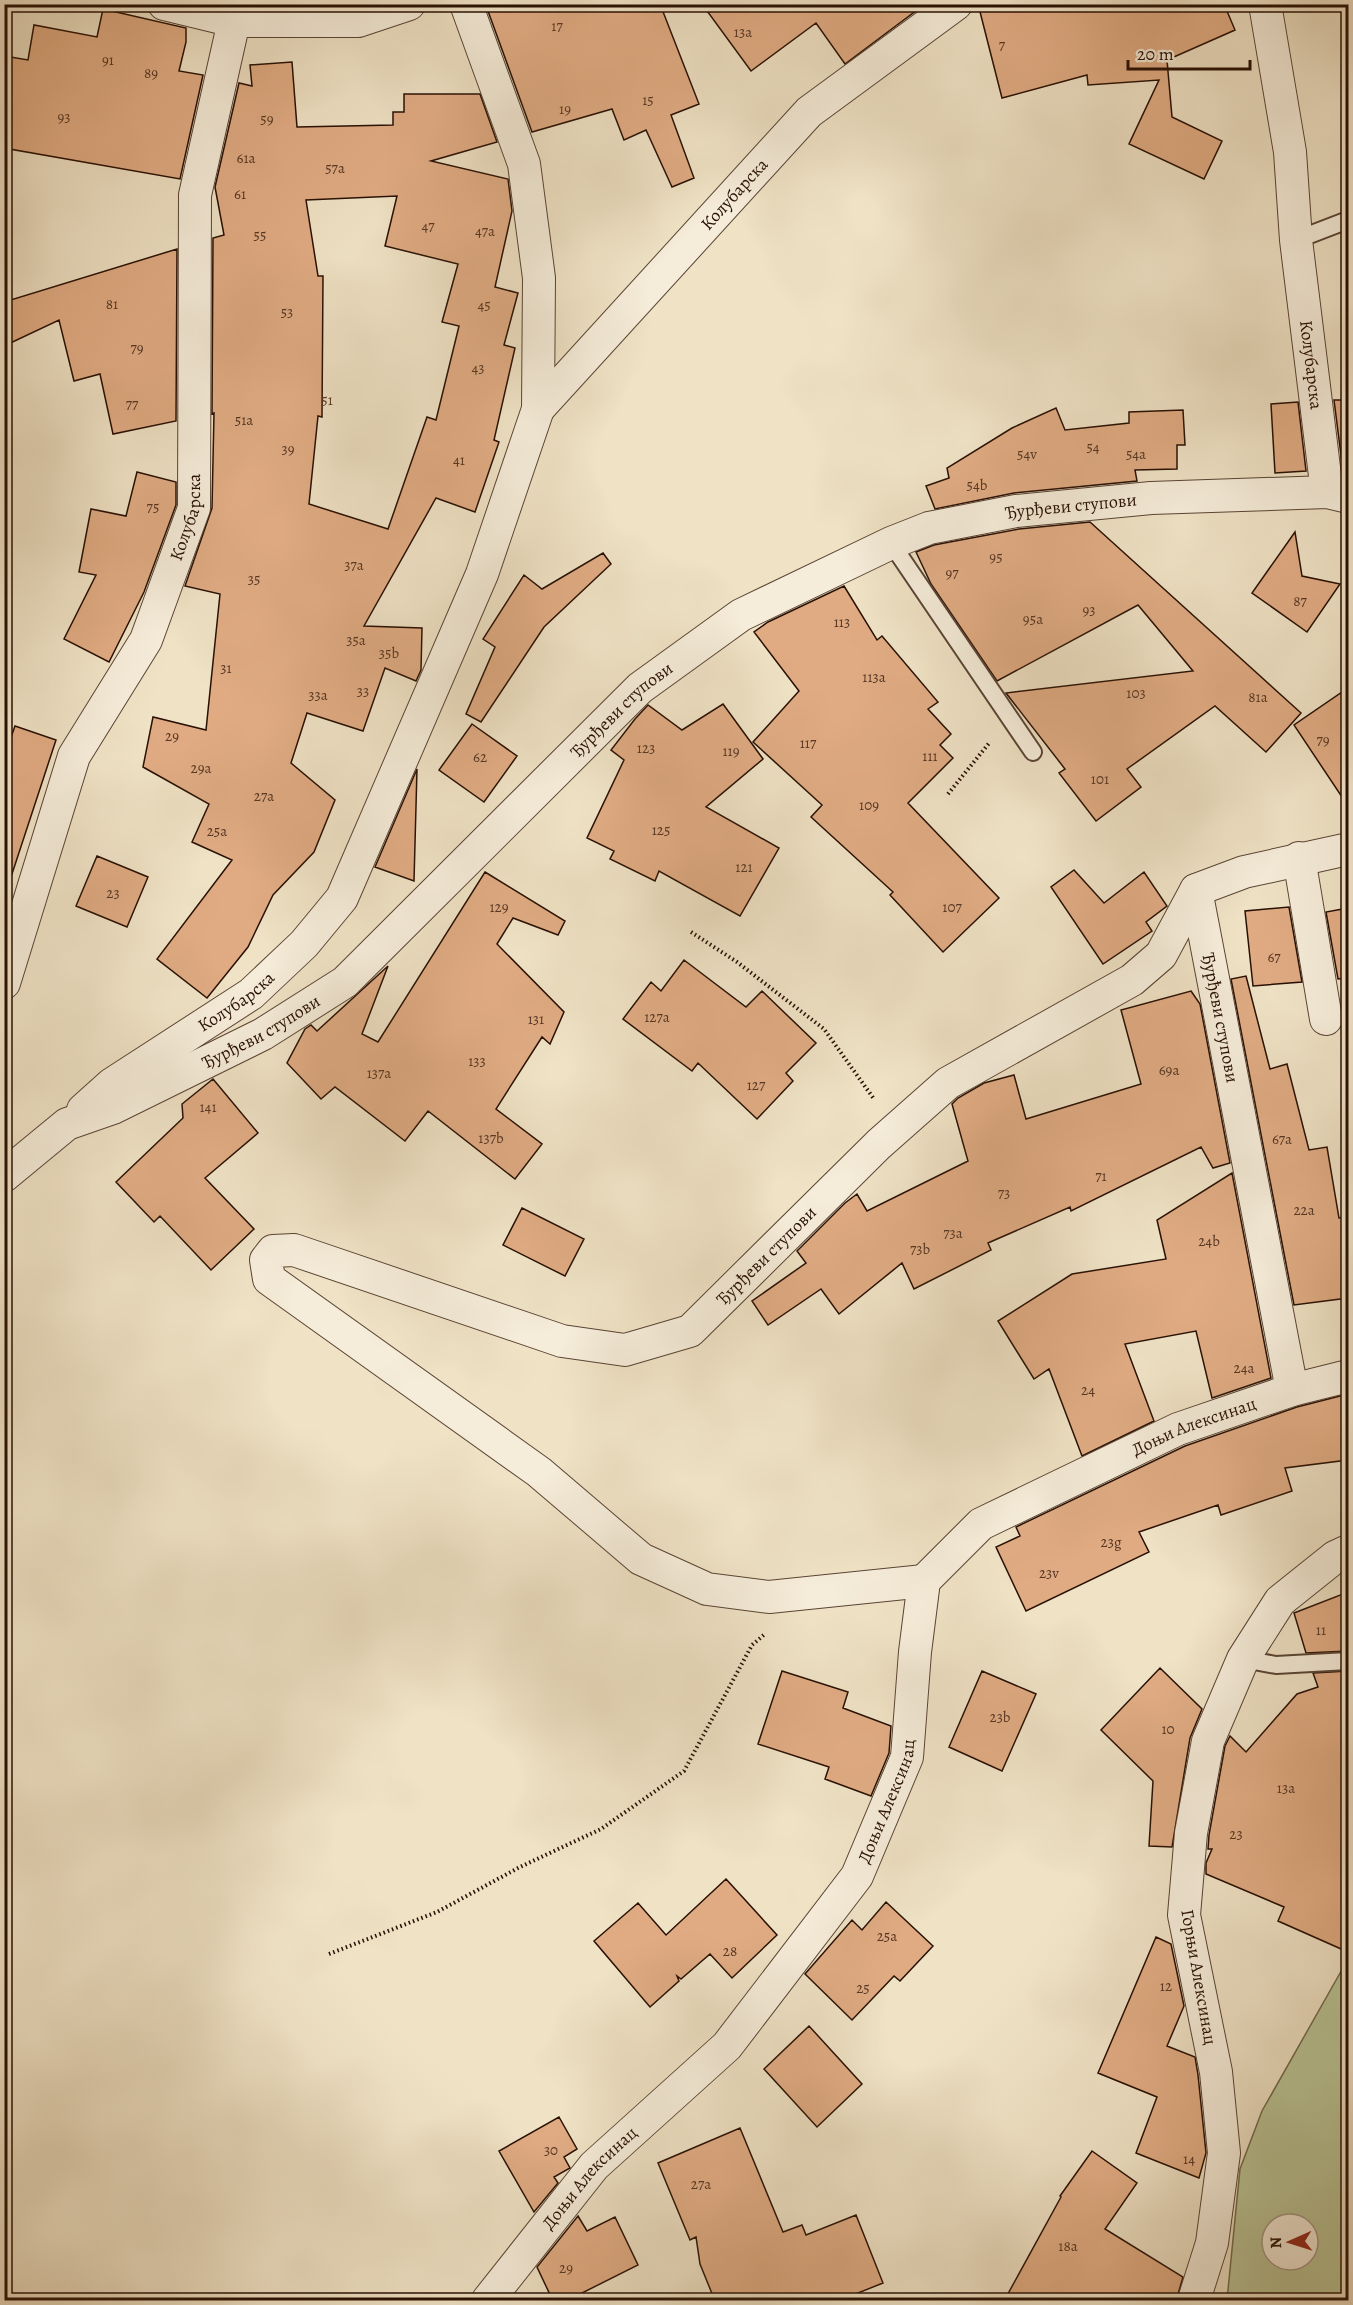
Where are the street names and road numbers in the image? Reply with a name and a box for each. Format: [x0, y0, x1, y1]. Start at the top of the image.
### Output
street label: Колубарска [695, 152, 774, 235]
street label: Колубарска [1294, 319, 1329, 411]
street label: Колубарска [164, 473, 206, 564]
street label: Ђурђеви ступови [1003, 487, 1138, 525]
street label: Ђурђеви ступови [565, 656, 678, 763]
street label: Ђурђеви ступови [1196, 951, 1245, 1085]
street label: Колубарска [193, 965, 280, 1037]
street label: Ђурђеви ступови [198, 989, 325, 1074]
street label: Ђурђеви ступови [711, 1201, 822, 1311]
street label: Доњи Алексинац [1128, 1391, 1259, 1462]
street label: Доњи Алексинац [852, 1738, 920, 1867]
street label: Горњи Алексинац [1175, 1907, 1223, 2047]
street label: Доњи Алексинац [536, 2121, 642, 2234]

